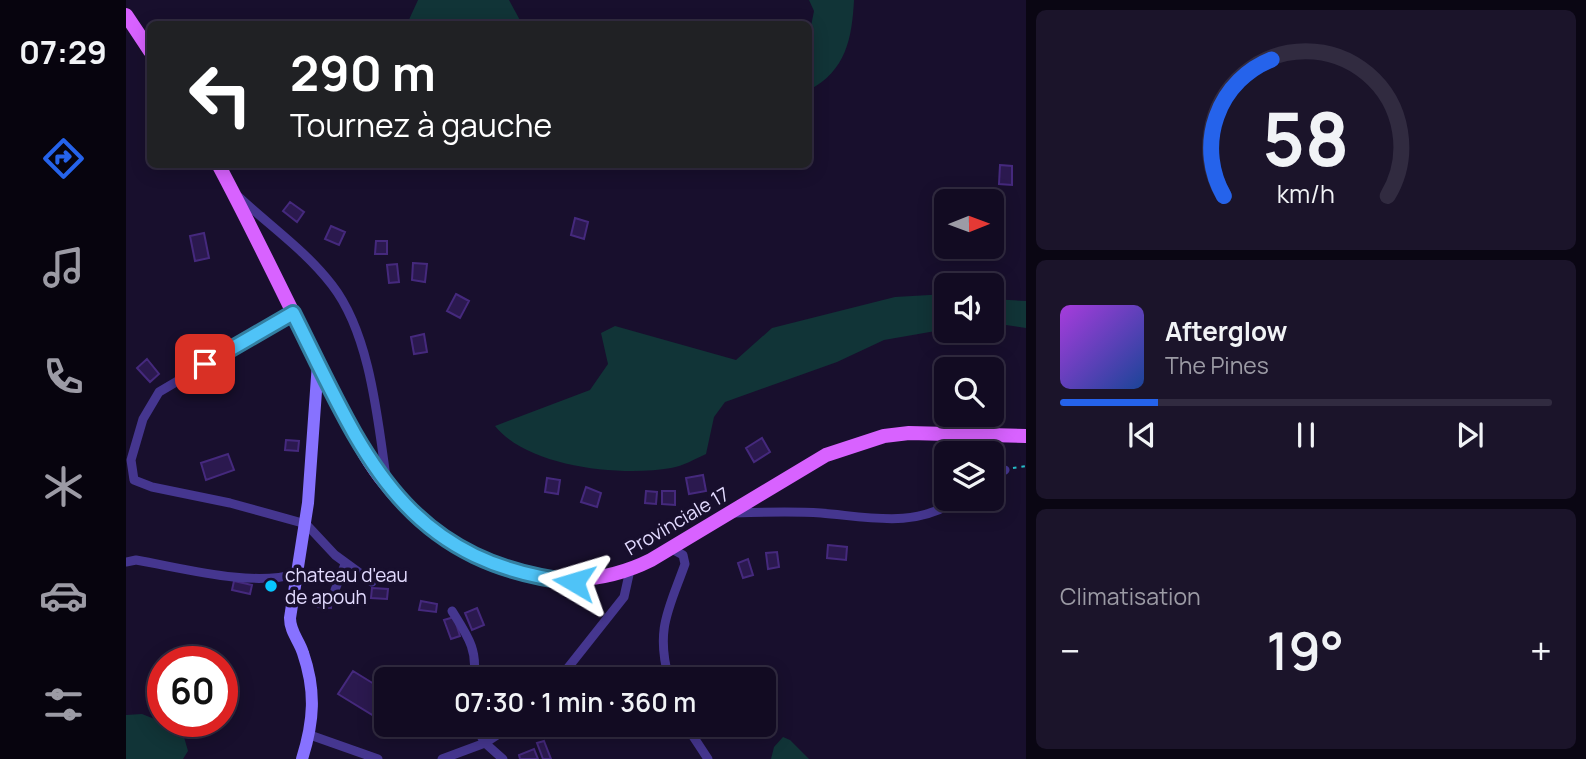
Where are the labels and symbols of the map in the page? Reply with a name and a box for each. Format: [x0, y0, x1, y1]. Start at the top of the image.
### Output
north arrow [934, 189, 1004, 259]
pin [175, 334, 235, 394]
street label: Provinciale 17 [620, 481, 734, 561]
position arrow [537, 545, 611, 619]
place label: chateau d'eau de apouh [285, 562, 408, 610]
marker: chateau d'eau de apouh [263, 578, 279, 594]
speed limit sign: 60 [147, 646, 238, 737]

